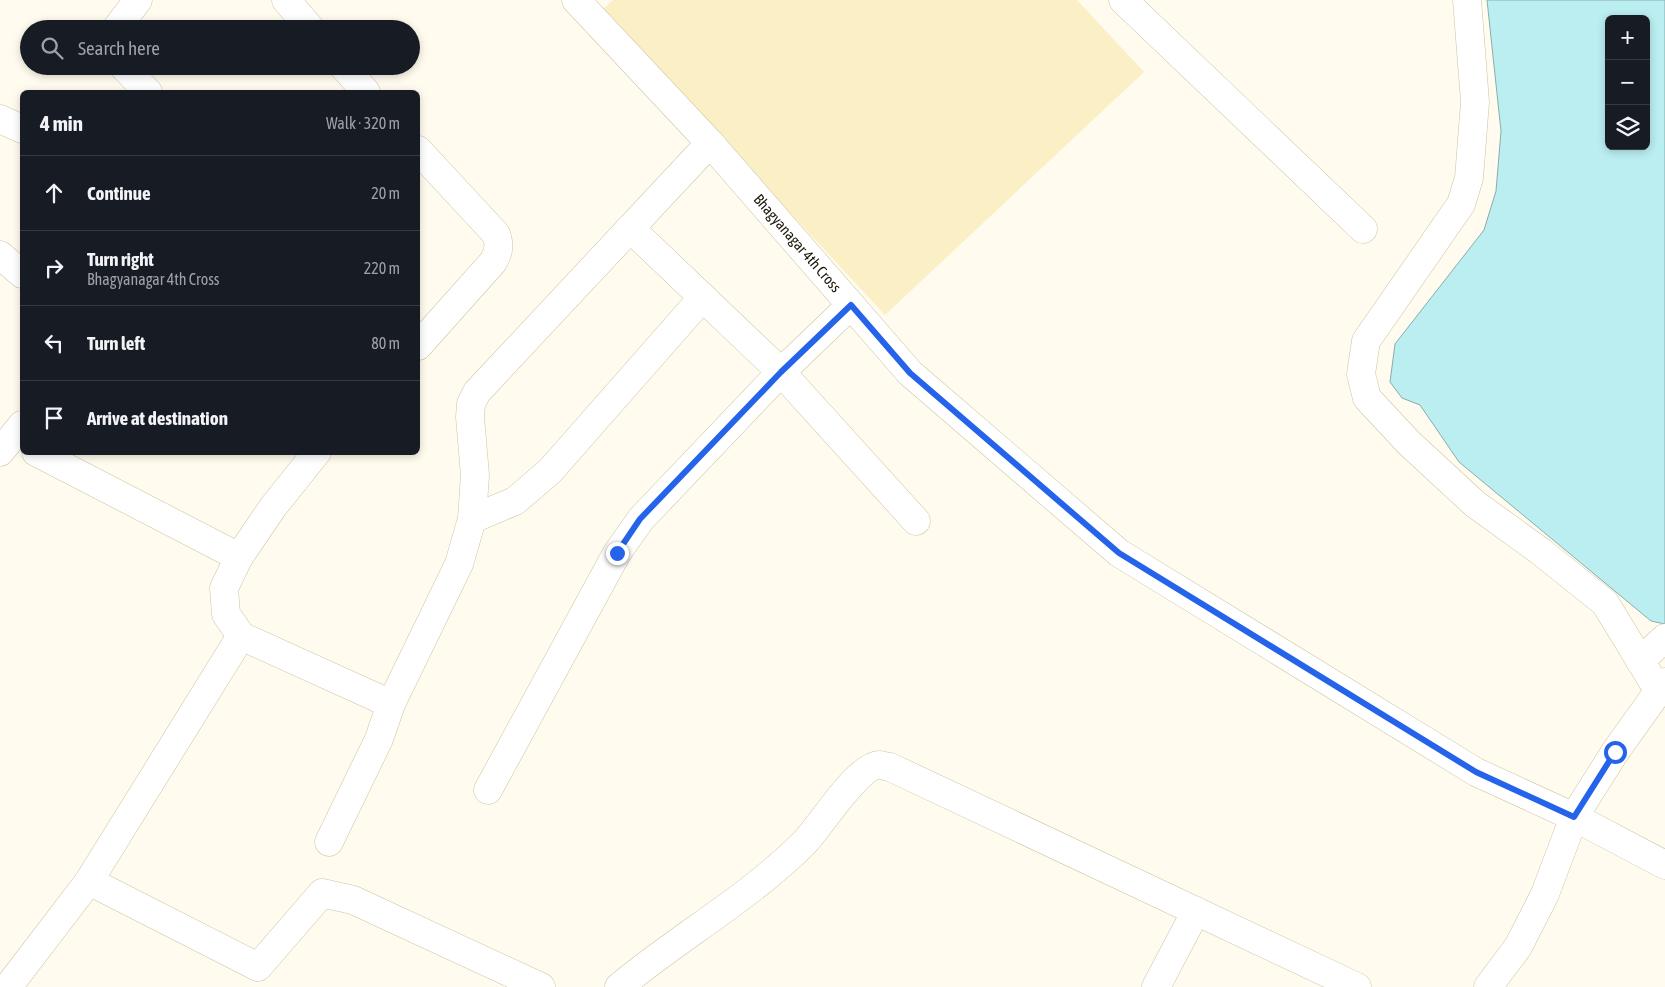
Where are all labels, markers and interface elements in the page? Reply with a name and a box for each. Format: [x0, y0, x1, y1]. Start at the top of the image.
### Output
map controls [1605, 15, 1650, 150]
button: + [1605, 15, 1650, 60]
search box [20, 20, 420, 75]
icon: search [38, 34, 66, 62]
text: Search here [78, 37, 160, 59]
button: − [1605, 60, 1650, 105]
button: layers [1605, 105, 1650, 150]
text: 4 min [40, 111, 83, 135]
text: Walk · 320 m [326, 114, 400, 132]
icon: ahead [40, 179, 68, 207]
text: Continue [87, 182, 151, 204]
text: 20 m [371, 184, 400, 202]
street label: Bhagyanagar 4th Cross [750, 191, 845, 296]
text: Turn right [87, 248, 154, 270]
icon: right [40, 254, 68, 282]
text: 220 m [364, 259, 400, 277]
text: Bhagyanagar 4th Cross [87, 270, 219, 288]
icon: left [40, 329, 68, 357]
text: Turn left [87, 332, 145, 354]
text: 80 m [371, 334, 400, 352]
icon: arrive [40, 404, 68, 432]
text: Arrive at destination [87, 407, 228, 429]
route end [606, 542, 629, 565]
route start [1604, 741, 1627, 764]

